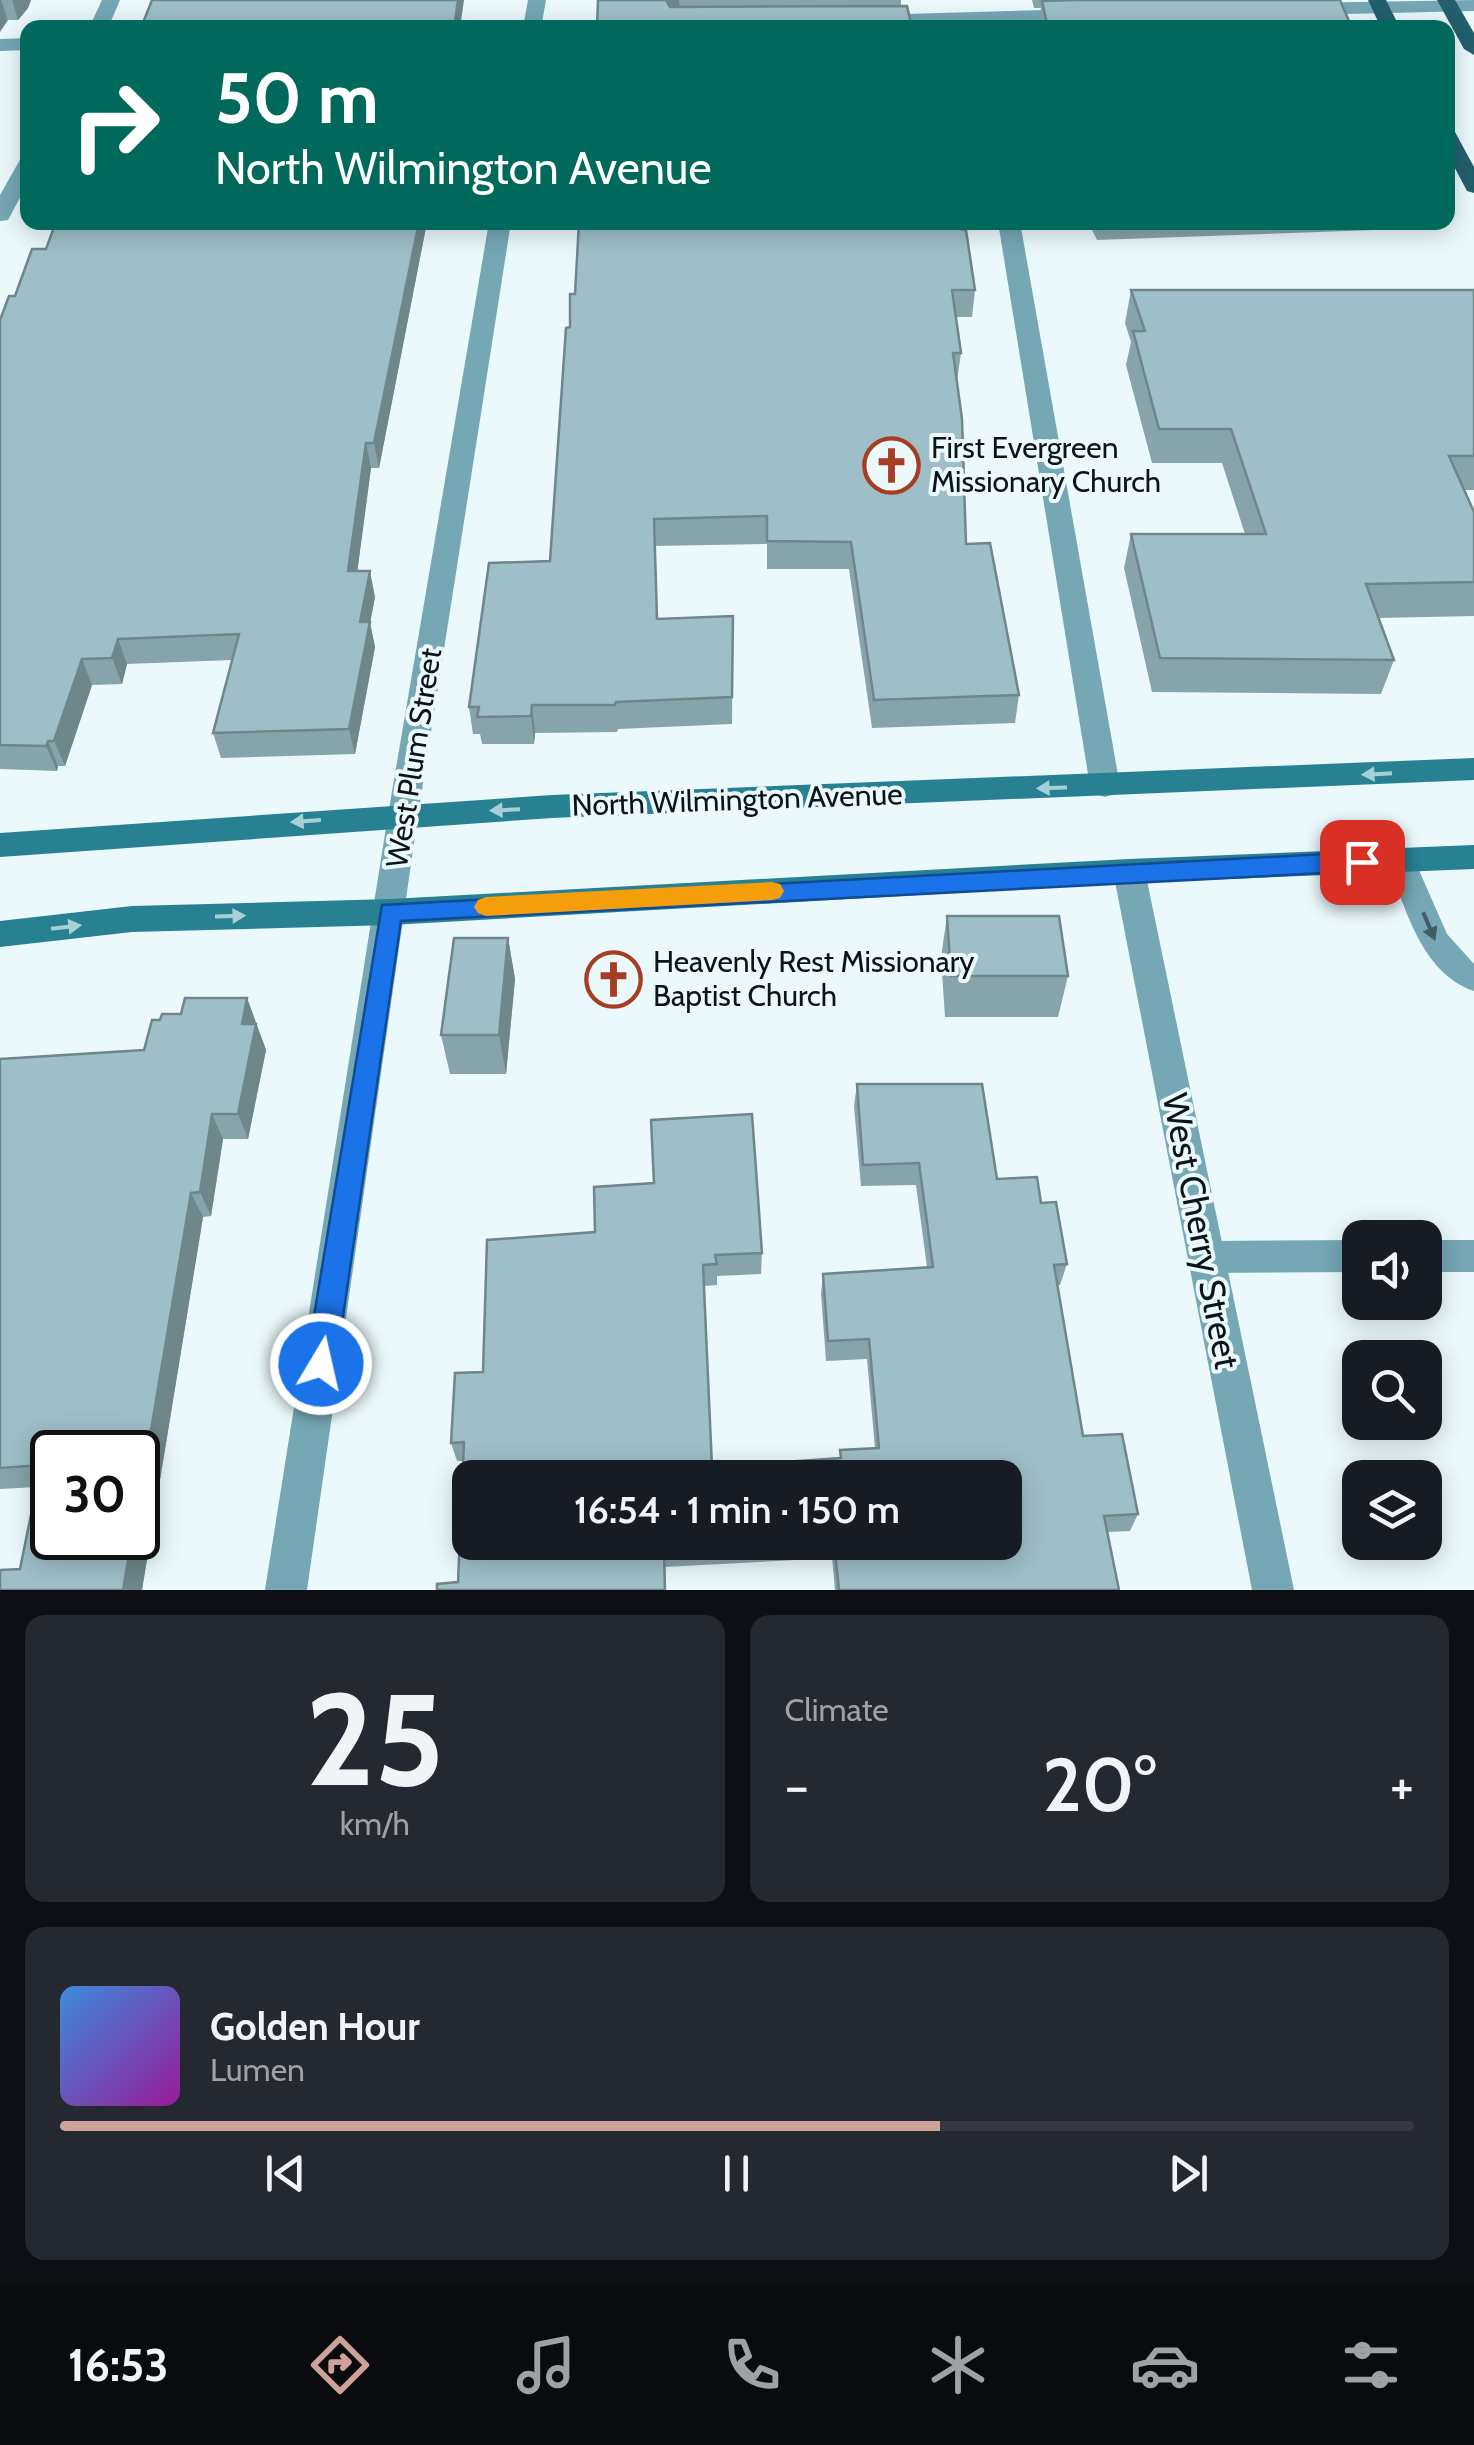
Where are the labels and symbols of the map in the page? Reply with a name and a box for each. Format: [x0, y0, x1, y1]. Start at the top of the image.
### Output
place label: First Evergreen Missionary Church [931, 429, 1161, 500]
church icon: First Evergreen Missionary Church [862, 435, 922, 495]
street label: West Plum Street [378, 645, 449, 870]
one-way arrow [1360, 766, 1392, 782]
street label: North Wilmington Avenue [571, 775, 903, 824]
one-way arrow [1035, 780, 1067, 796]
one-way arrow [488, 802, 520, 818]
one-way arrow [289, 813, 321, 829]
pin [1320, 820, 1405, 905]
one-way arrow [214, 908, 246, 924]
one-way arrow [1421, 911, 1437, 941]
one-way arrow [51, 919, 83, 935]
place label: Heavenly Rest Missionary Baptist Church [653, 943, 974, 1014]
church icon: Heavenly Rest Missionary Baptist Church [584, 949, 644, 1009]
street label: West Cherry Street [1154, 1089, 1249, 1373]
position arrow [269, 1312, 373, 1416]
speed limit sign: 30 [30, 1430, 160, 1560]

